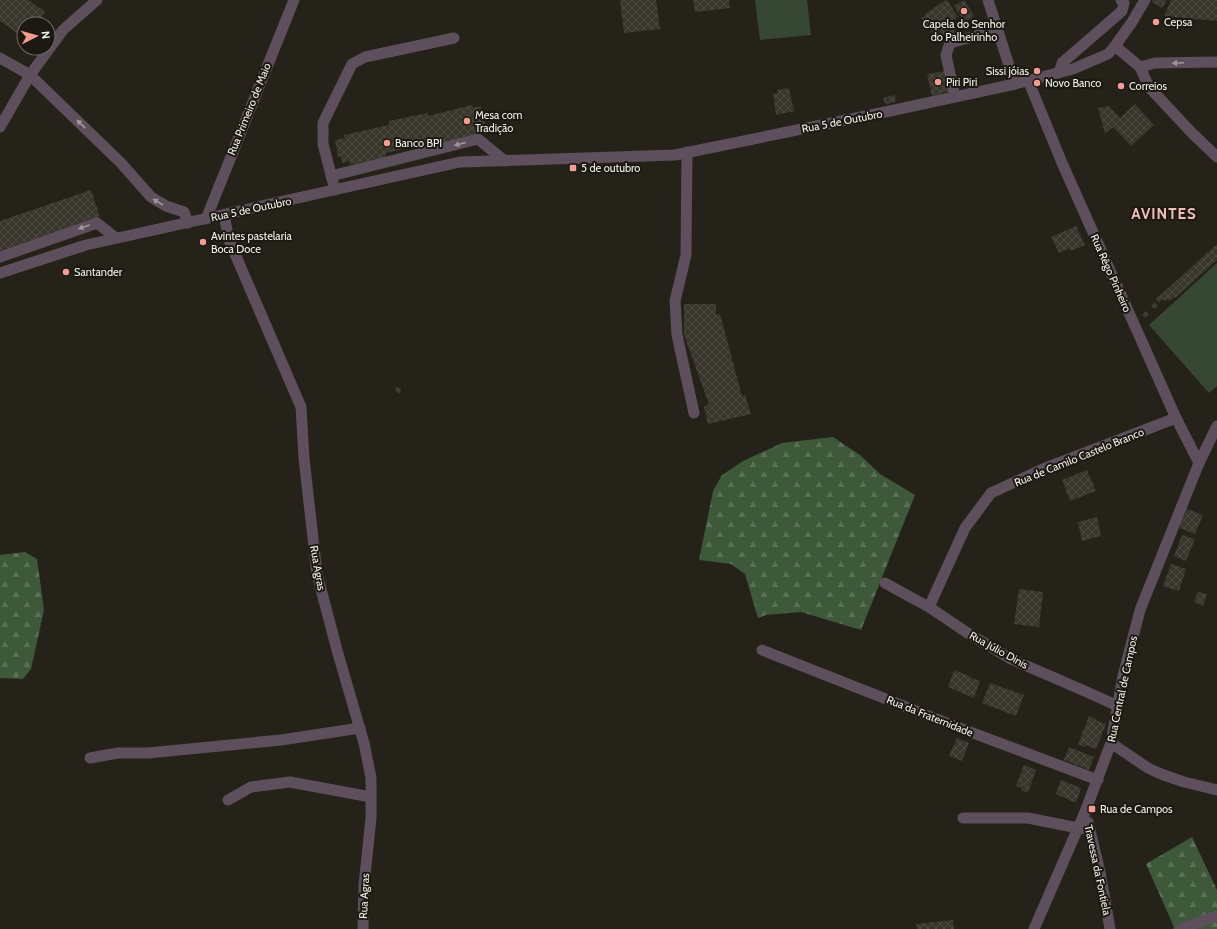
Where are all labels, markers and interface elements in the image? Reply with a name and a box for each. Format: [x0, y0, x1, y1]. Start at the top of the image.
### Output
marker: Capela do Senhor do Palheirinho [959, 6, 969, 16]
place label: Cepsa [1164, 15, 1193, 29]
north arrow [16, 16, 56, 56]
place label: Capela do Senhor do Palheirinho [923, 17, 1006, 44]
marker: Cepsa [1151, 17, 1161, 27]
text: N [39, 30, 53, 40]
one-way arrow [1171, 60, 1184, 66]
street label: Rua Primeiro de Maio [224, 61, 274, 157]
place label: Sissi jóias [986, 64, 1029, 78]
marker: Sissi jóias [1032, 66, 1042, 76]
place label: Piri Piri [946, 75, 977, 89]
place label: Novo Banco [1045, 76, 1101, 90]
marker: Piri Piri [933, 77, 943, 87]
marker: Novo Banco [1032, 78, 1042, 88]
place label: Correios [1129, 79, 1167, 93]
marker: Correios [1116, 81, 1126, 91]
street label: Rua 5 de Outubro [801, 106, 883, 136]
place label: Mesa com Tradição [475, 108, 523, 135]
marker: Mesa com Tradição [462, 116, 472, 126]
one-way arrow [76, 120, 86, 129]
place label: Banco BPI [395, 136, 442, 150]
marker: Banco BPI [382, 138, 392, 148]
one-way arrow [454, 141, 466, 147]
place label: 5 de outubro [581, 161, 640, 175]
marker: 5 de outubro [568, 163, 578, 173]
street label: Rua 5 de Outubro [210, 194, 292, 224]
one-way arrow [152, 198, 164, 205]
district label: AVINTES [1131, 205, 1197, 223]
one-way arrow [77, 224, 89, 230]
place label: Avintes pastelaria Boca Doce [211, 229, 292, 256]
street label: Rua Rêgo Pinheiro [1087, 232, 1135, 314]
marker: Avintes pastelaria Boca Doce [198, 237, 208, 247]
place label: Santander [74, 265, 123, 279]
marker: Santander [61, 267, 71, 277]
street label: Rua de Camilo Castelo Branco [1012, 425, 1146, 489]
street label: Rua Agras [307, 544, 329, 592]
street label: Rua Júlio Dinis [967, 628, 1031, 672]
street label: Rua Central de Campos [1104, 634, 1140, 743]
street label: Rua da Fraternidade [885, 692, 976, 740]
place label: Rua de Campos [1100, 802, 1173, 816]
marker: Rua de Campos [1087, 804, 1097, 814]
street label: Travessa da Fontiela [1082, 824, 1115, 917]
street label: Rua Agras [356, 873, 372, 919]

